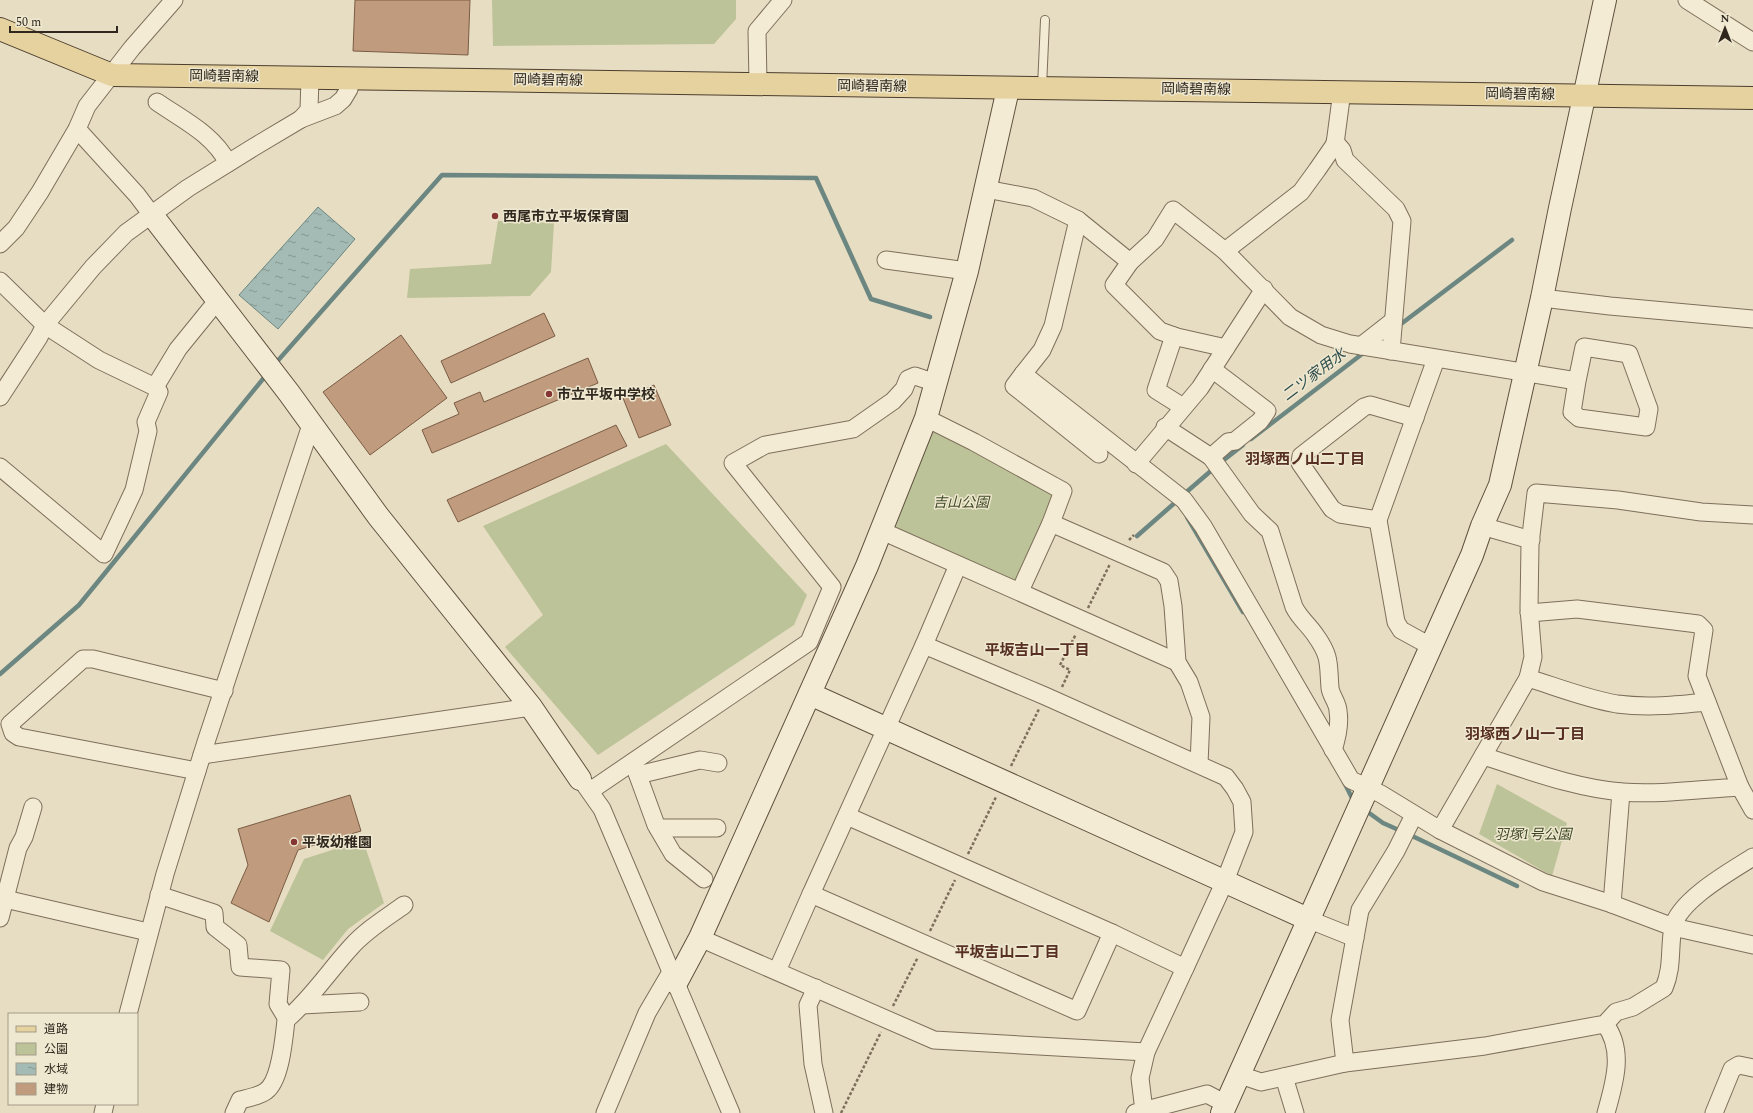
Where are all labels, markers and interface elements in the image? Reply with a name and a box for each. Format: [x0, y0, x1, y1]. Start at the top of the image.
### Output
scale bar [10, 8, 117, 34]
north arrow [1705, 8, 1745, 48]
text: N [1721, 10, 1730, 27]
text: 50 m [16, 13, 41, 32]
street label: 岡崎碧南線 [189, 65, 259, 87]
street label: 岡崎碧南線 [513, 69, 583, 91]
street label: 岡崎碧南線 [837, 75, 907, 97]
street label: 岡崎碧南線 [1161, 78, 1231, 100]
street label: 岡崎碧南線 [1485, 83, 1555, 105]
place label: 西尾市立平坂保育園 [503, 206, 629, 227]
marker: 西尾市立平坂保育園 [490, 211, 500, 221]
water label: 二ツ家用水 [1277, 342, 1352, 407]
place label: 市立平坂中学校 [557, 384, 655, 405]
marker: 市立平坂中学校 [544, 389, 554, 399]
district label: 羽塚西ノ山二丁目 [1245, 448, 1365, 471]
park label: 吉山公園 [933, 492, 991, 513]
district label: 平坂吉山一丁目 [984, 639, 1090, 662]
district label: 羽塚西ノ山一丁目 [1465, 723, 1585, 746]
park label: 羽塚1号公園 [1495, 824, 1573, 845]
place label: 平坂幼稚園 [302, 832, 372, 853]
marker: 平坂幼稚園 [289, 837, 299, 847]
district label: 平坂吉山二丁目 [954, 941, 1060, 964]
legend [8, 1013, 138, 1105]
text: 道路 [44, 1020, 68, 1039]
text: 公園 [44, 1040, 68, 1059]
text: 水域 [44, 1060, 68, 1079]
text: 建物 [44, 1080, 68, 1099]

